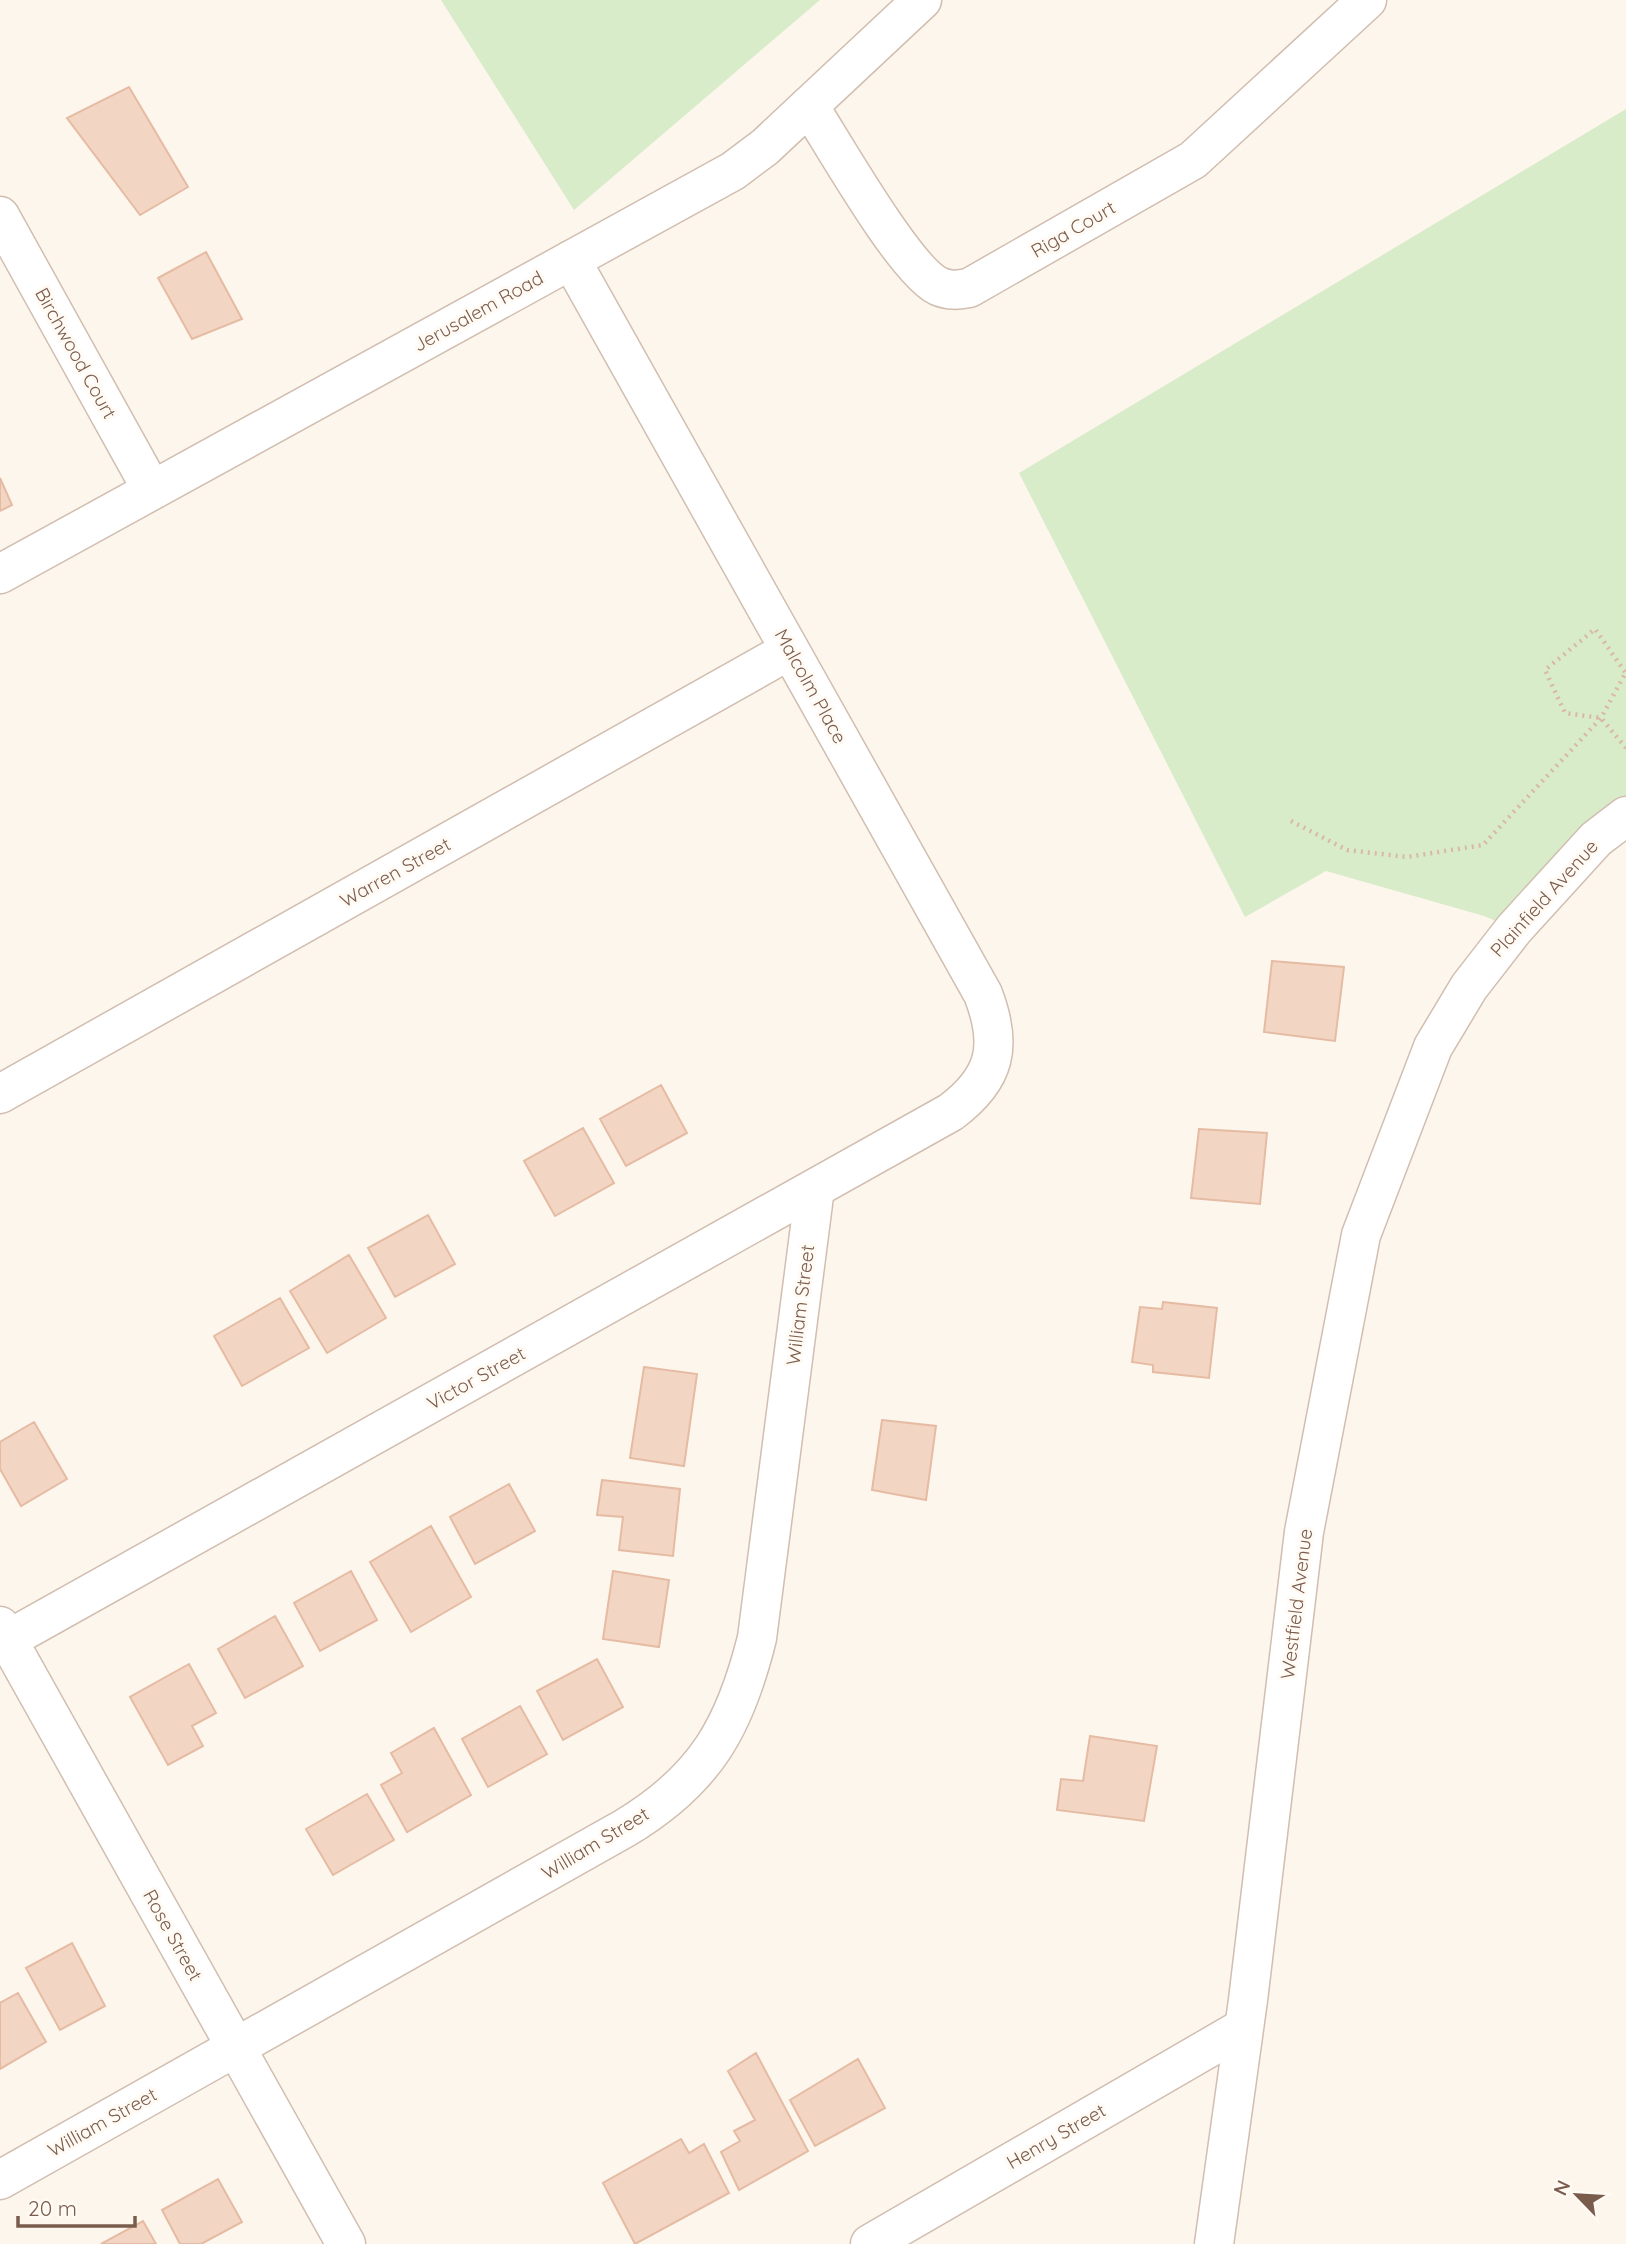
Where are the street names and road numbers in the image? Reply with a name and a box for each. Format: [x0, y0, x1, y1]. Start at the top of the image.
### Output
street label: Riga Court [1026, 195, 1120, 263]
street label: Jerusalem Road [409, 265, 547, 357]
street label: Birchwood Court [30, 283, 122, 423]
street label: Malcolm Place [770, 624, 852, 748]
street label: Warren Street [336, 832, 454, 912]
street label: Plainfield Avenue [1485, 834, 1603, 962]
street label: William Street [781, 1243, 819, 1367]
street label: Victor Street [423, 1341, 529, 1415]
street label: Westfield Avenue [1275, 1527, 1317, 1681]
street label: William Street [537, 1802, 653, 1884]
street label: Rose Street [138, 1885, 208, 1985]
street label: William Street [43, 2082, 161, 2162]
street label: Henry Street [1002, 2098, 1110, 2174]

